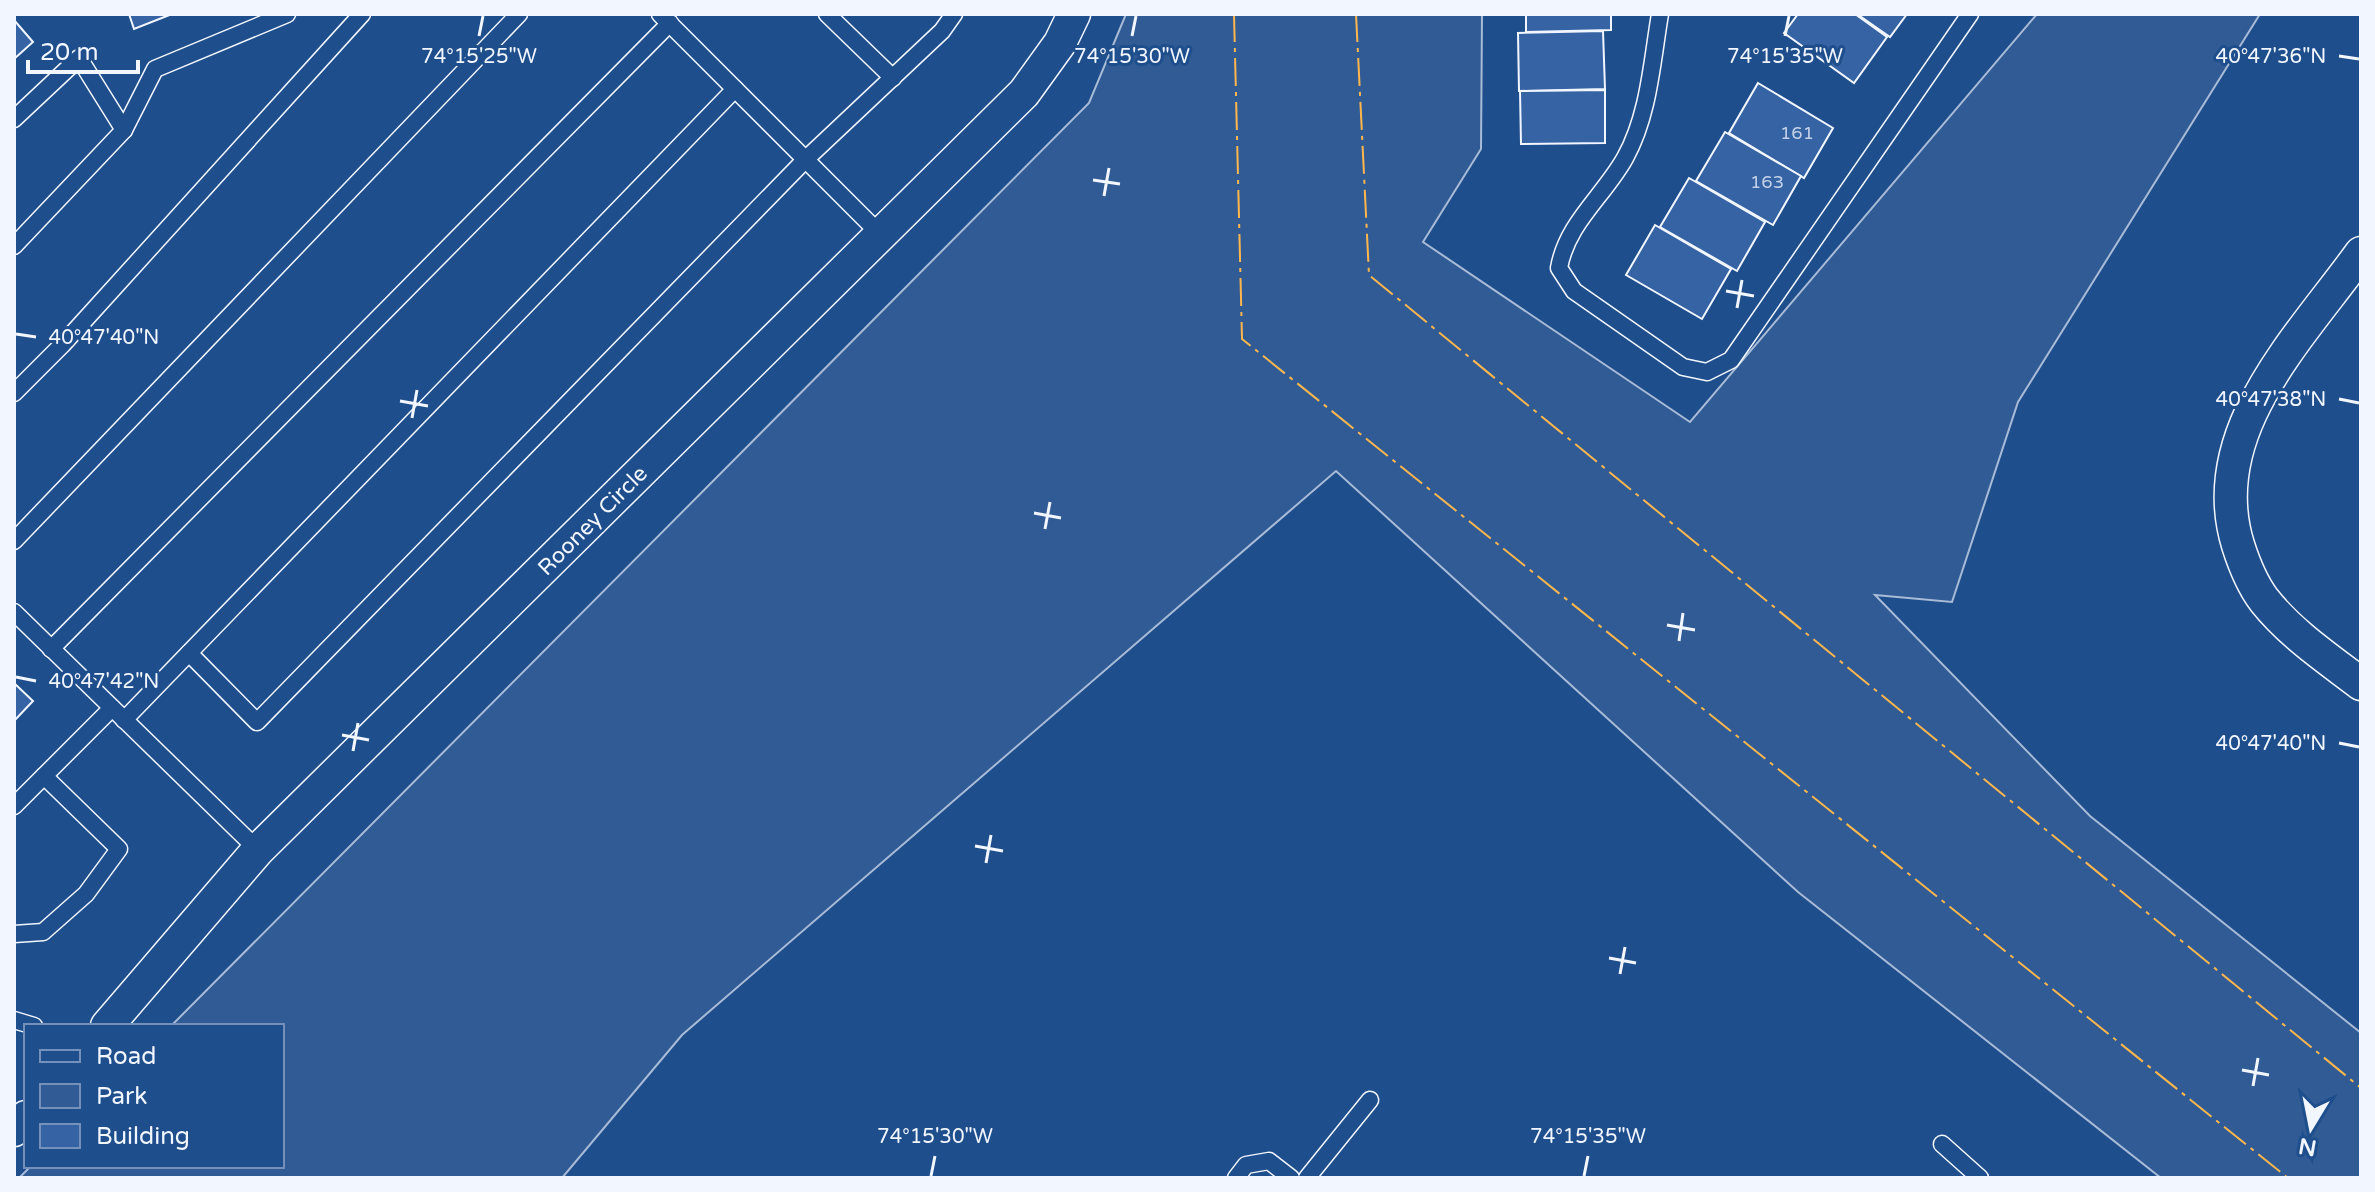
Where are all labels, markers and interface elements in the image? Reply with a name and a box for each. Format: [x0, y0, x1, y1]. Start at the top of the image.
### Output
scale bar [28, 24, 138, 74]
text: 20 m [40, 38, 98, 67]
text: 74°15'25"W [421, 45, 537, 69]
text: 74°15'30"W [1074, 45, 1190, 69]
text: 74°15'35"W [1727, 45, 1843, 69]
text: 40°47'36"N [2216, 45, 2326, 69]
house number: 161 [1780, 122, 1814, 144]
house number: 163 [1750, 171, 1784, 193]
text: 40°47'40"N [49, 326, 159, 350]
text: 40°47'38"N [2216, 388, 2326, 412]
street label: Rooney Circle [533, 461, 653, 581]
text: 40°47'42"N [49, 670, 159, 694]
text: 40°47'40"N [2216, 732, 2326, 756]
legend [24, 1024, 284, 1168]
text: Road [96, 1042, 156, 1071]
text: Park [96, 1082, 147, 1111]
north arrow [2271, 1088, 2351, 1168]
text: Building [96, 1122, 190, 1151]
text: 74°15'30"W [877, 1125, 993, 1149]
text: 74°15'35"W [1530, 1125, 1646, 1149]
text: N [2297, 1132, 2319, 1161]

